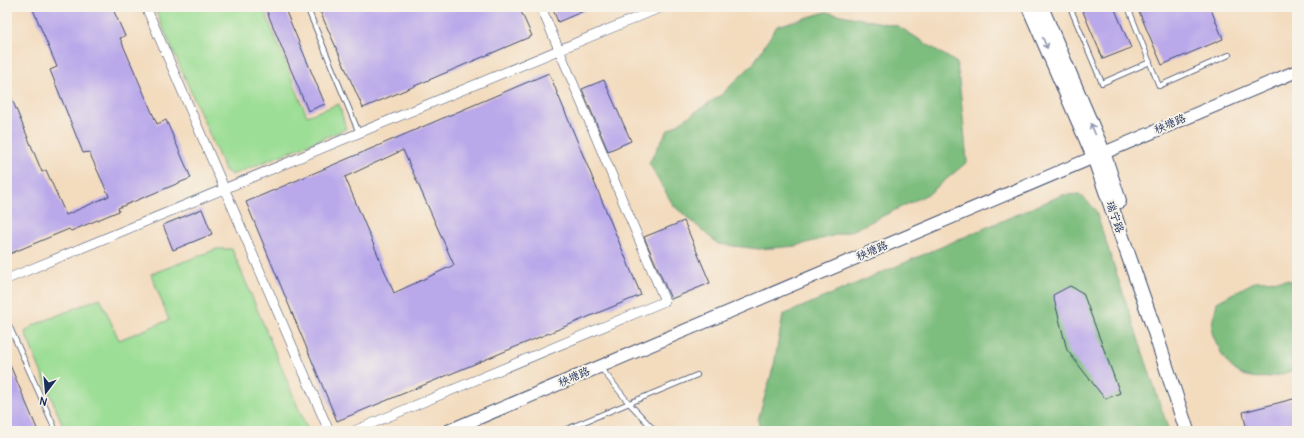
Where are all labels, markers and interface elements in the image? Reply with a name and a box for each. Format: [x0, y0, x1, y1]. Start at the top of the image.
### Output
one-way arrow [1042, 36, 1049, 48]
street label: 秧塘路 [1152, 112, 1188, 136]
one-way arrow [1089, 124, 1096, 136]
street label: 瑞宁路 [1103, 199, 1127, 235]
street label: 秧塘路 [854, 239, 890, 263]
street label: 秧塘路 [556, 365, 592, 389]
north arrow [26, 372, 66, 412]
text: N [37, 394, 49, 408]

